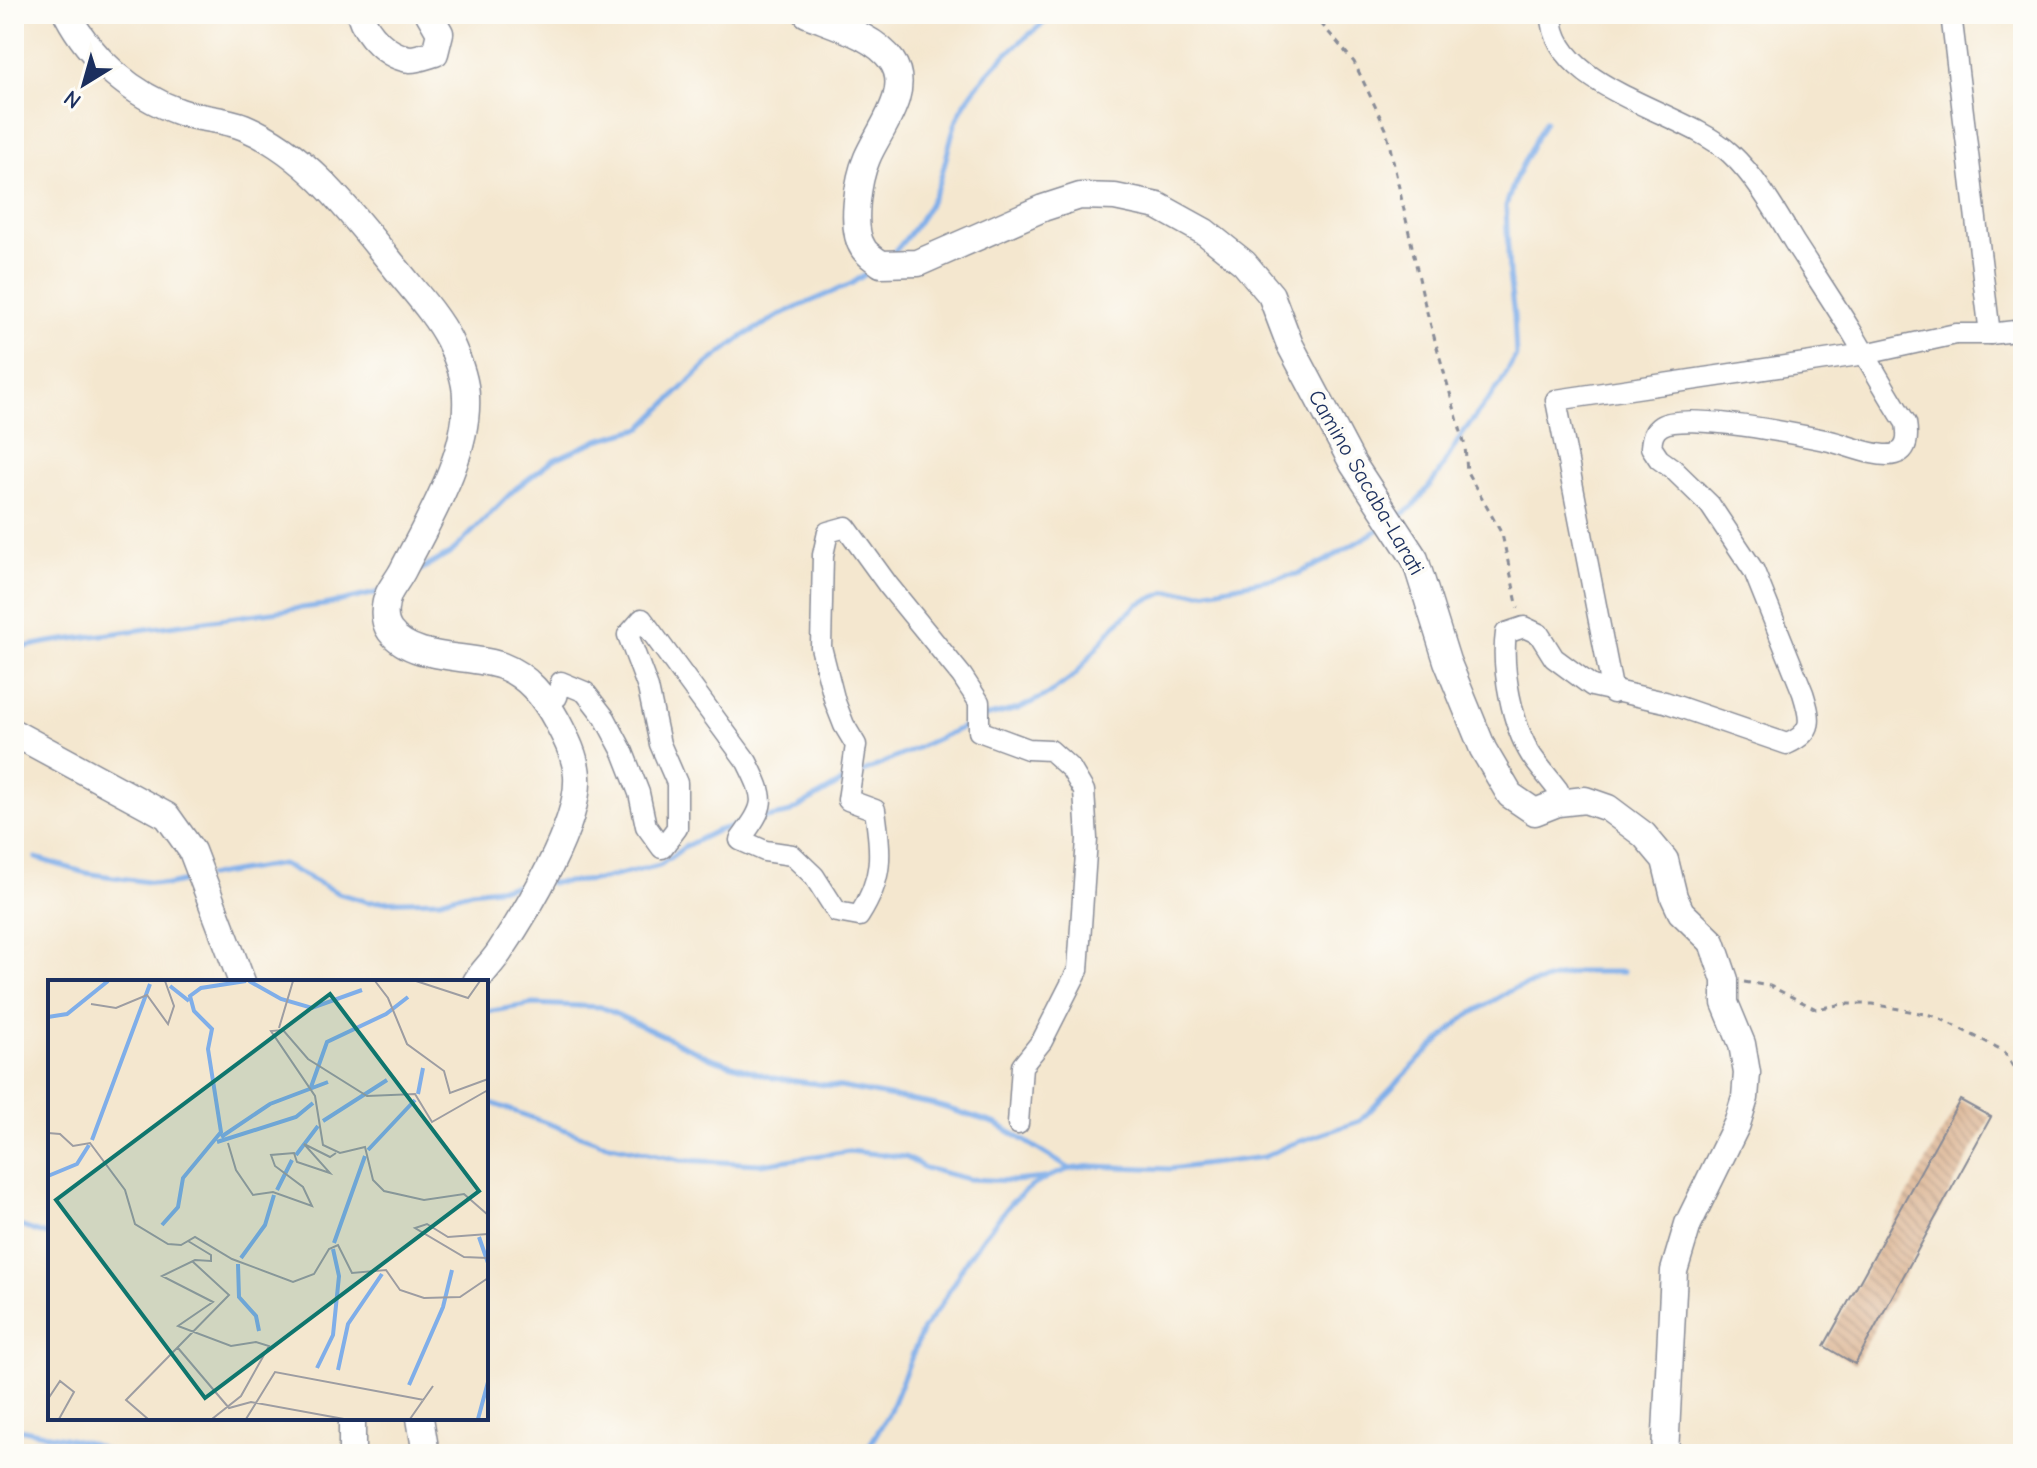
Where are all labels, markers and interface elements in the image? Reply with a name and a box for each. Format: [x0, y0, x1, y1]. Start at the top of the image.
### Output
north arrow [44, 44, 124, 124]
text: N [59, 84, 86, 114]
street label: Camino Sacaba-Larati [1302, 385, 1430, 580]
inset map [48, 980, 488, 1420]

